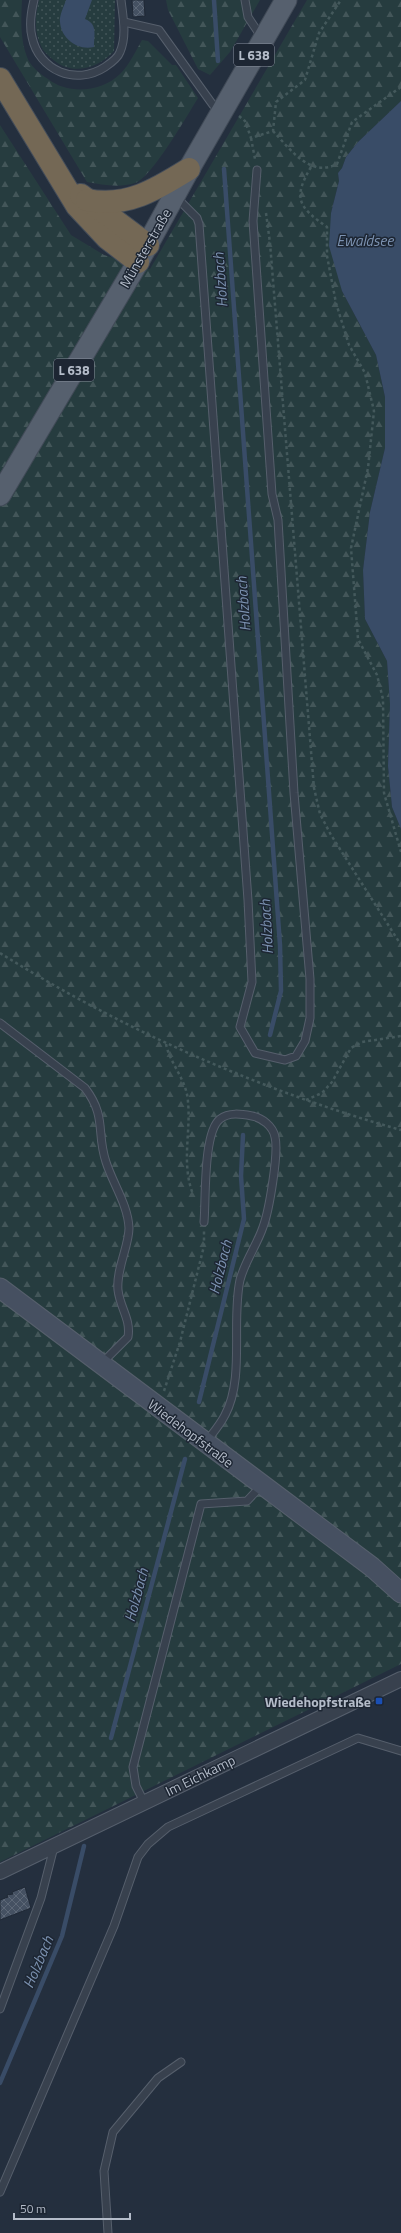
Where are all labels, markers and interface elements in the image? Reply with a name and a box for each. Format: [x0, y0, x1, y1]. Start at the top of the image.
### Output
road number: L 638 [234, 44, 274, 66]
street label: Münsterstraße [114, 204, 176, 292]
water label: Ewaldsee [337, 229, 394, 252]
water label: Holzbach [207, 251, 233, 308]
road number: L 638 [54, 359, 94, 381]
water label: Holzbach [230, 575, 256, 632]
water label: Holzbach [253, 899, 279, 955]
water label: Holzbach [202, 1237, 238, 1296]
street label: Wiedehopfstraße [144, 1394, 238, 1472]
water label: Holzbach [118, 1565, 154, 1624]
place label: Wiedehopfstraße [265, 1691, 371, 1712]
marker: Wiedehopfstraße [374, 1696, 384, 1706]
street label: Im Eichkamp [162, 1749, 238, 1801]
water label: Holzbach [17, 1932, 59, 1992]
scale bar [14, 2195, 130, 2221]
text: 50 m [20, 2199, 46, 2218]

